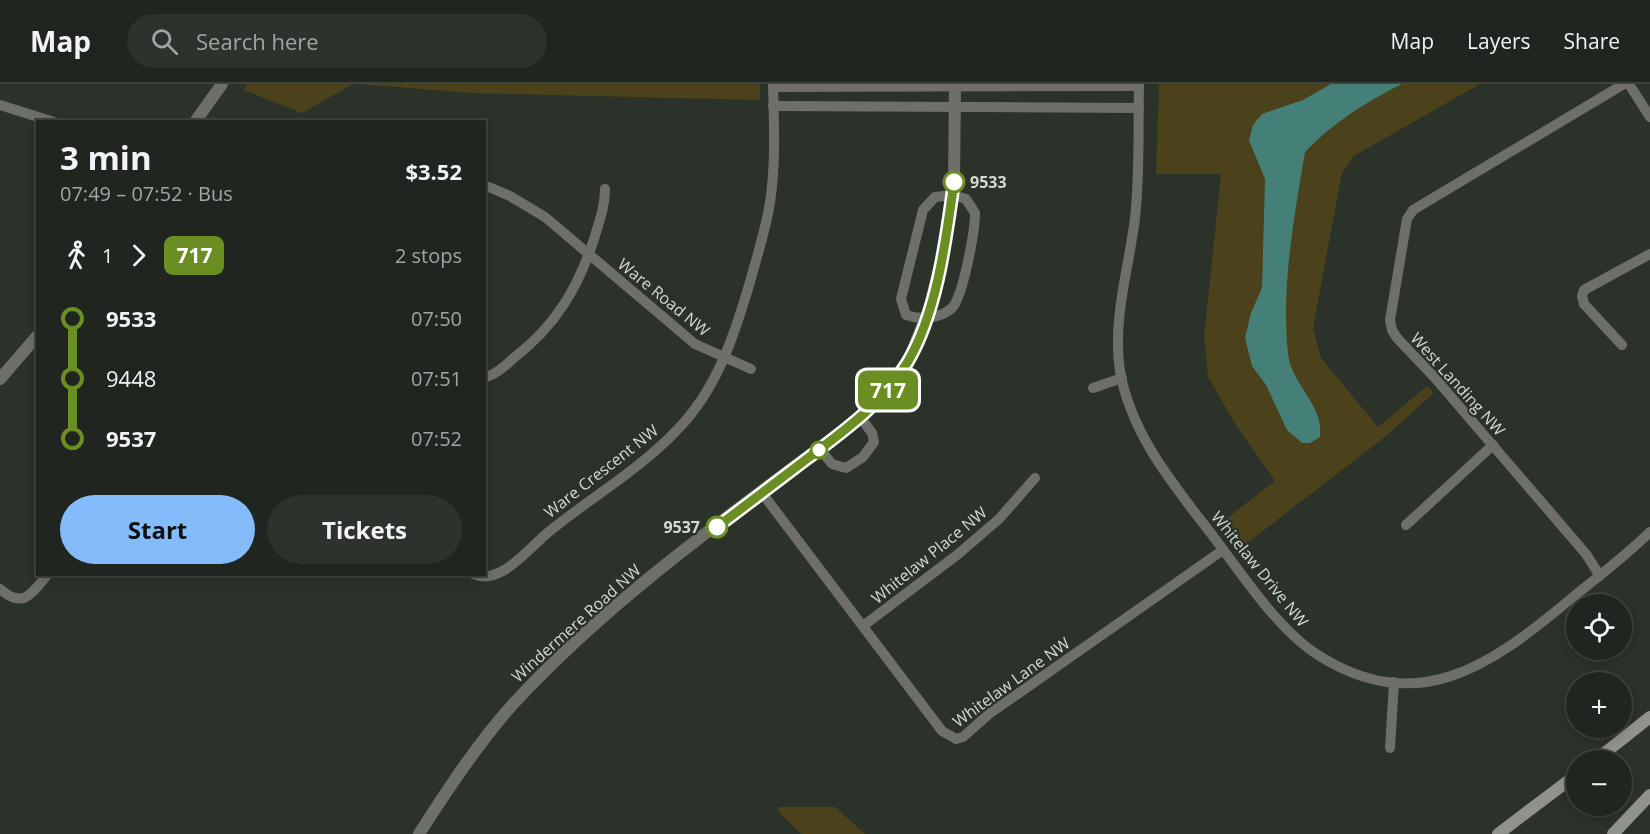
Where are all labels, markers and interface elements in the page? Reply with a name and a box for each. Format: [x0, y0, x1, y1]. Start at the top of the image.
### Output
search box [127, 14, 547, 68]
text: Map [30, 22, 91, 60]
icon: search [148, 25, 181, 58]
text: Search here [196, 26, 319, 56]
text: Map [1391, 27, 1434, 55]
text: Layers [1467, 27, 1531, 55]
text: Share [1564, 27, 1620, 55]
text: 3 min [60, 135, 152, 180]
text: $3.52 [405, 156, 462, 186]
marker: 9533 [943, 171, 965, 193]
place label: 9533 [970, 171, 1007, 193]
text: 07:49 – 07:52 · Bus [60, 180, 233, 207]
icon: walk [60, 239, 93, 272]
icon: forward [122, 239, 155, 272]
text: 717 [176, 241, 212, 269]
text: 1 [102, 242, 113, 269]
text: 2 stops [395, 242, 462, 269]
street label: Ware Road NW [613, 253, 715, 341]
text: 9533 [106, 303, 156, 333]
text: 07:50 [411, 305, 462, 332]
street label: West Landing NW [1406, 328, 1510, 440]
text: 9448 [106, 363, 156, 393]
text: 07:51 [411, 365, 462, 392]
line badge: 717 [854, 370, 922, 410]
text: 717 [870, 376, 906, 404]
street label: Ware Crescent NW [539, 419, 663, 523]
text: 9537 [106, 423, 156, 453]
text: 07:52 [411, 425, 462, 452]
unlabelled marker [810, 441, 828, 459]
button: Start [60, 495, 255, 564]
button: Tickets [267, 495, 462, 564]
street label: Whitelaw Place NW [867, 501, 992, 609]
street label: Whitelaw Drive NW [1206, 507, 1314, 632]
place label: 9537 [663, 516, 700, 538]
marker: 9537 [706, 516, 728, 538]
street label: Windermere Road NW [507, 559, 645, 687]
map controls [1566, 594, 1632, 816]
button: locate [1566, 594, 1632, 660]
street label: Whitelaw Lane NW [948, 632, 1074, 732]
button: + [1566, 672, 1632, 738]
button: − [1566, 750, 1632, 816]

